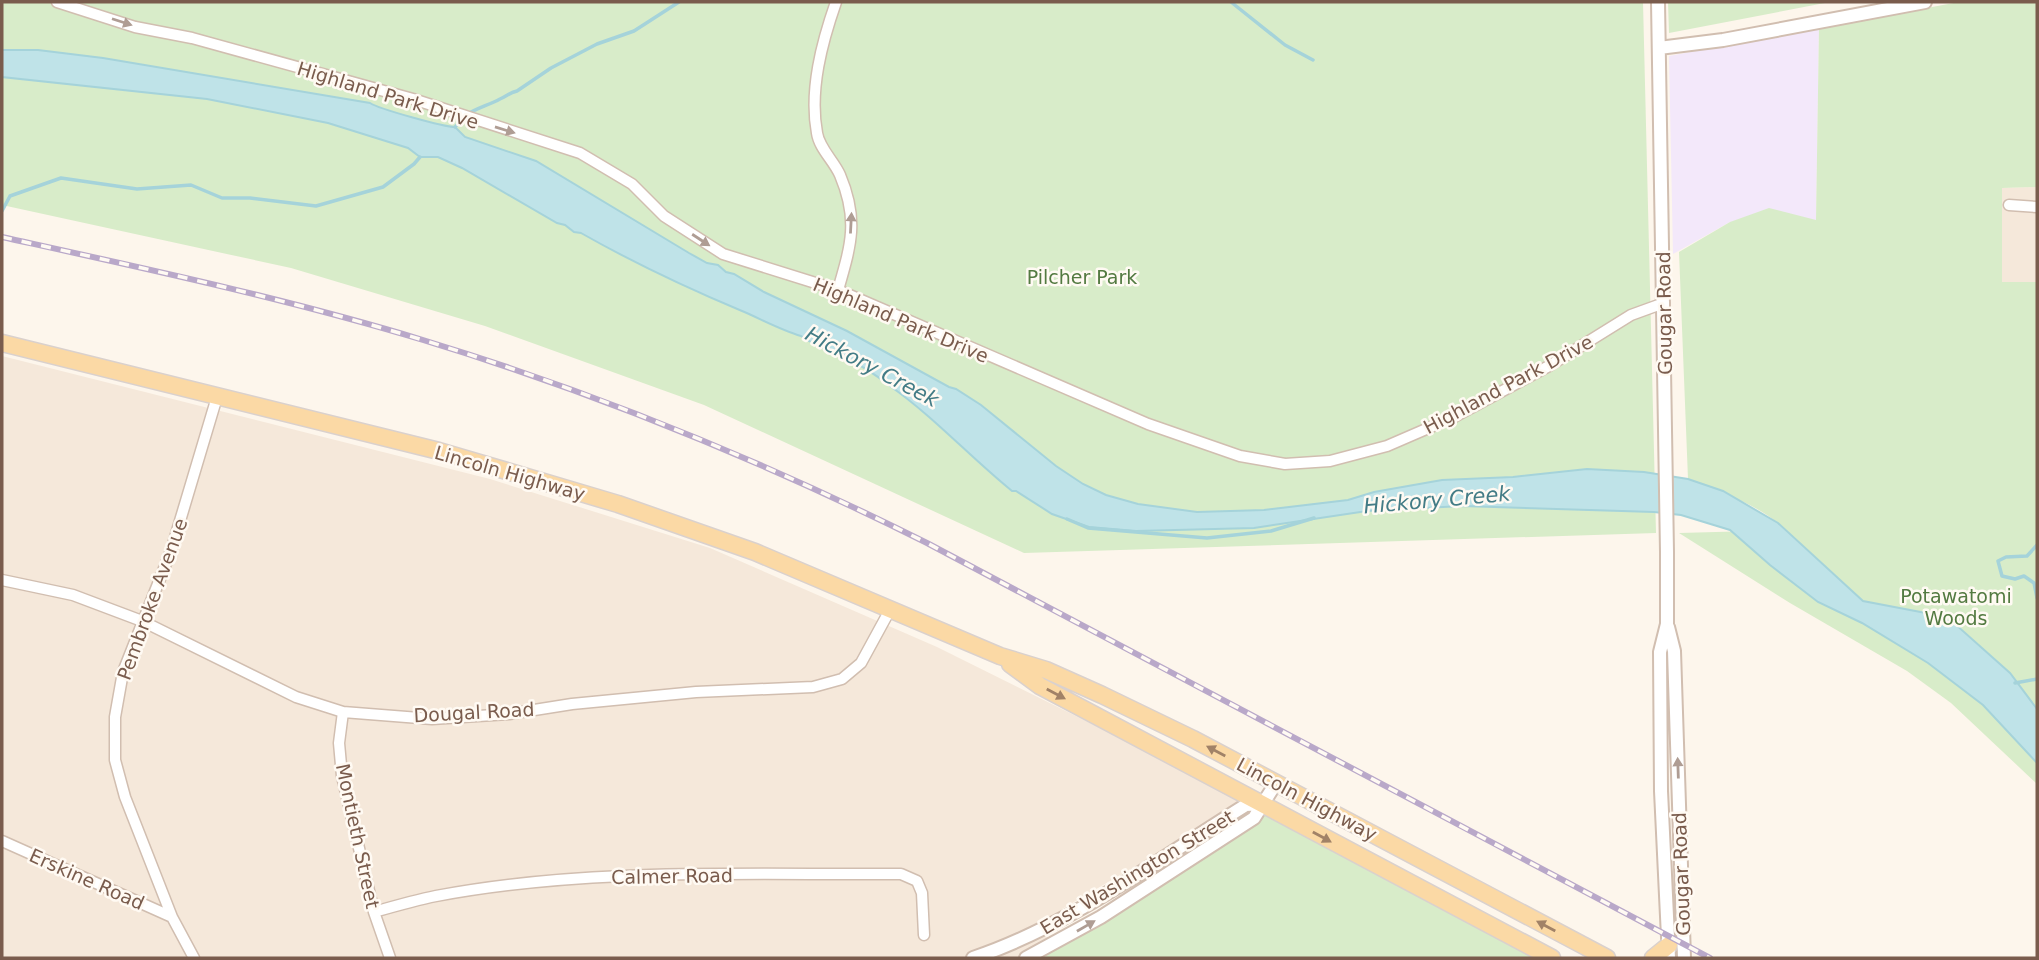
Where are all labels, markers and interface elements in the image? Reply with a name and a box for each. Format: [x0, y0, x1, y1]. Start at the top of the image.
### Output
one-way arrow [111, 18, 132, 28]
street label: Highland Park Drive [295, 57, 481, 133]
one-way arrow [495, 126, 516, 136]
one-way arrow [846, 212, 857, 234]
one-way arrow [691, 233, 711, 246]
street label: Gougar Road [1652, 251, 1676, 375]
park label: Pilcher Park [1027, 266, 1137, 288]
street label: Highland Park Drive [810, 273, 992, 367]
water label: Hickory Creek [801, 322, 943, 413]
street label: Highland Park Drive [1420, 330, 1596, 438]
street label: Lincoln Highway [432, 441, 588, 505]
water label: Hickory Creek [1363, 482, 1512, 518]
street label: Pembroke Avenue [112, 515, 192, 683]
park label: Potawatomi Woods [1900, 585, 2012, 629]
one-way arrow [1047, 688, 1067, 700]
street label: Dougal Road [413, 698, 535, 726]
one-way arrow [1206, 745, 1226, 757]
street label: Lincoln Highway [1233, 753, 1381, 845]
one-way arrow [1672, 756, 1684, 778]
street label: Montieth Street [332, 761, 384, 911]
street label: East Washington Street [1036, 805, 1238, 939]
street label: Gougar Road [1668, 812, 1694, 936]
one-way arrow [1312, 831, 1331, 843]
street label: Erskine Road [26, 844, 148, 914]
street label: Calmer Road [611, 864, 733, 888]
one-way arrow [1077, 920, 1096, 933]
one-way arrow [1536, 921, 1556, 933]

